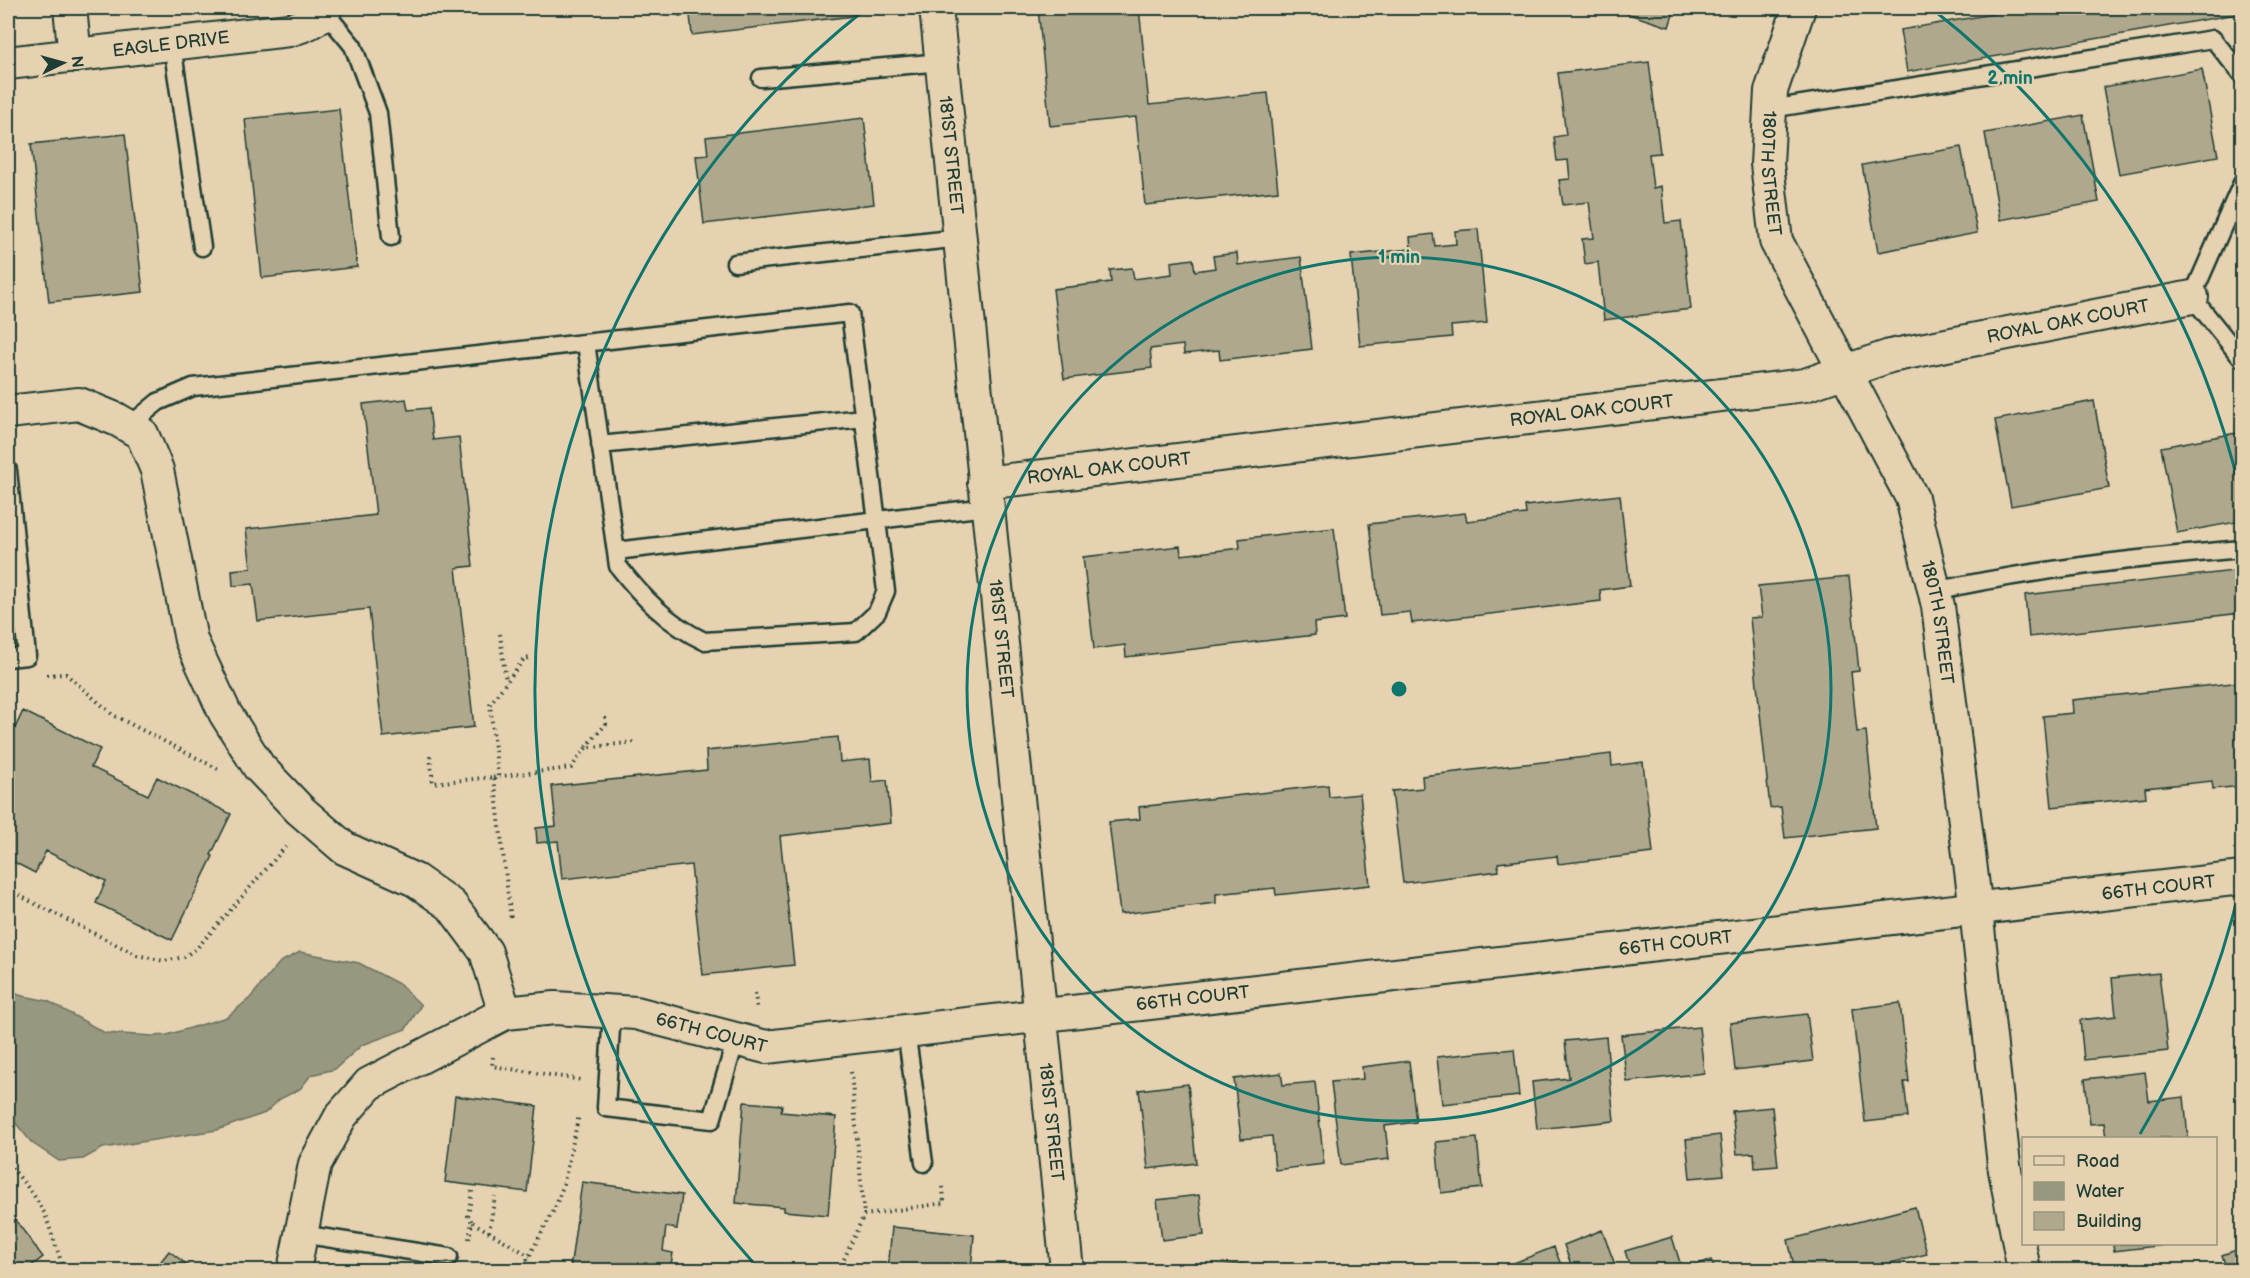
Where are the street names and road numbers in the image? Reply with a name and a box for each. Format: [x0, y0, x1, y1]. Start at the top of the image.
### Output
street label: EAGLE DRIVE [111, 27, 231, 62]
street label: 181ST STREET [934, 95, 967, 216]
street label: 180TH STREET [1756, 110, 1785, 237]
street label: ROYAL OAK COURT [1985, 296, 2151, 348]
street label: ROYAL OAK COURT [1509, 391, 1675, 431]
street label: ROYAL OAK COURT [1026, 448, 1193, 489]
street label: 180TH STREET [1916, 558, 1958, 686]
street label: 181ST STREET [984, 578, 1018, 699]
street label: 66TH COURT [2101, 871, 2217, 905]
street label: 66TH COURT [1618, 926, 1734, 960]
street label: 66TH COURT [1135, 982, 1251, 1016]
street label: 66TH COURT [653, 1009, 769, 1058]
street label: 181ST STREET [1035, 1062, 1068, 1183]

